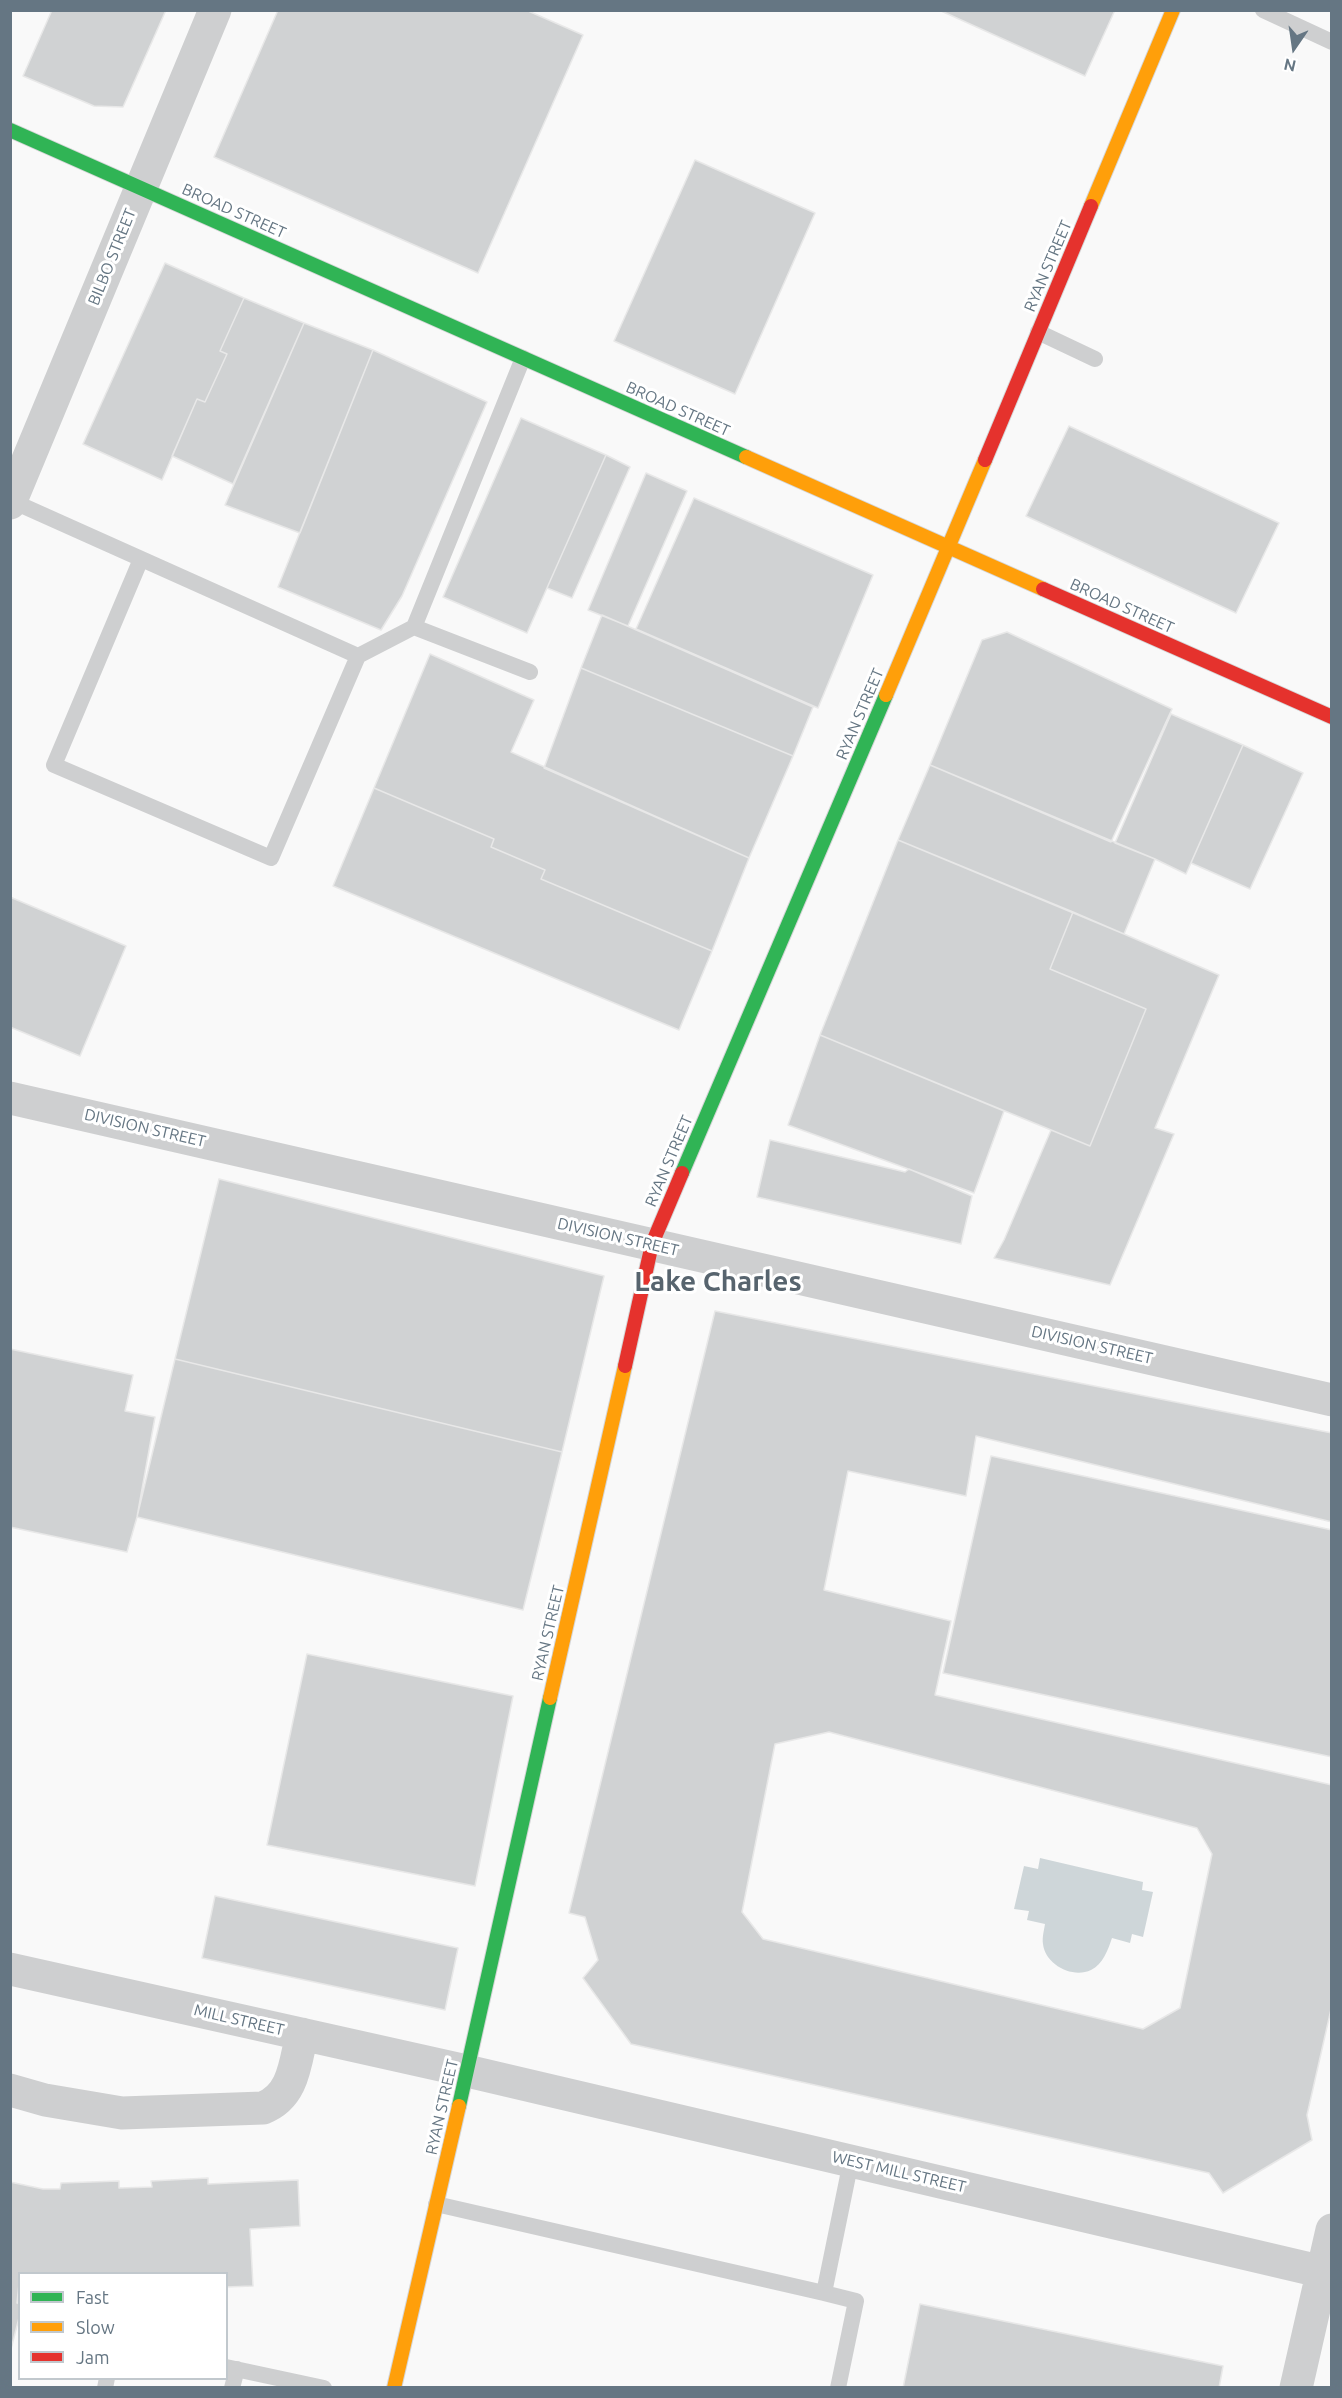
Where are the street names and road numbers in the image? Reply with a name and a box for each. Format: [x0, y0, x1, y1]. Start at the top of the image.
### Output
street label: BROAD STREET [179, 179, 289, 243]
street label: BILBO STREET [84, 206, 140, 308]
street label: RYAN STREET [1020, 217, 1076, 315]
street label: BROAD STREET [623, 377, 733, 441]
street label: BROAD STREET [1067, 574, 1177, 638]
street label: RYAN STREET [832, 665, 888, 763]
street label: DIVISION STREET [83, 1105, 207, 1151]
street label: RYAN STREET [641, 1112, 697, 1210]
street label: DIVISION STREET [556, 1214, 680, 1260]
street label: DIVISION STREET [1030, 1322, 1154, 1368]
street label: RYAN STREET [528, 1583, 568, 1683]
street label: MILL STREET [192, 2000, 286, 2040]
street label: RYAN STREET [422, 2057, 462, 2157]
street label: WEST MILL STREET [830, 2147, 968, 2197]

